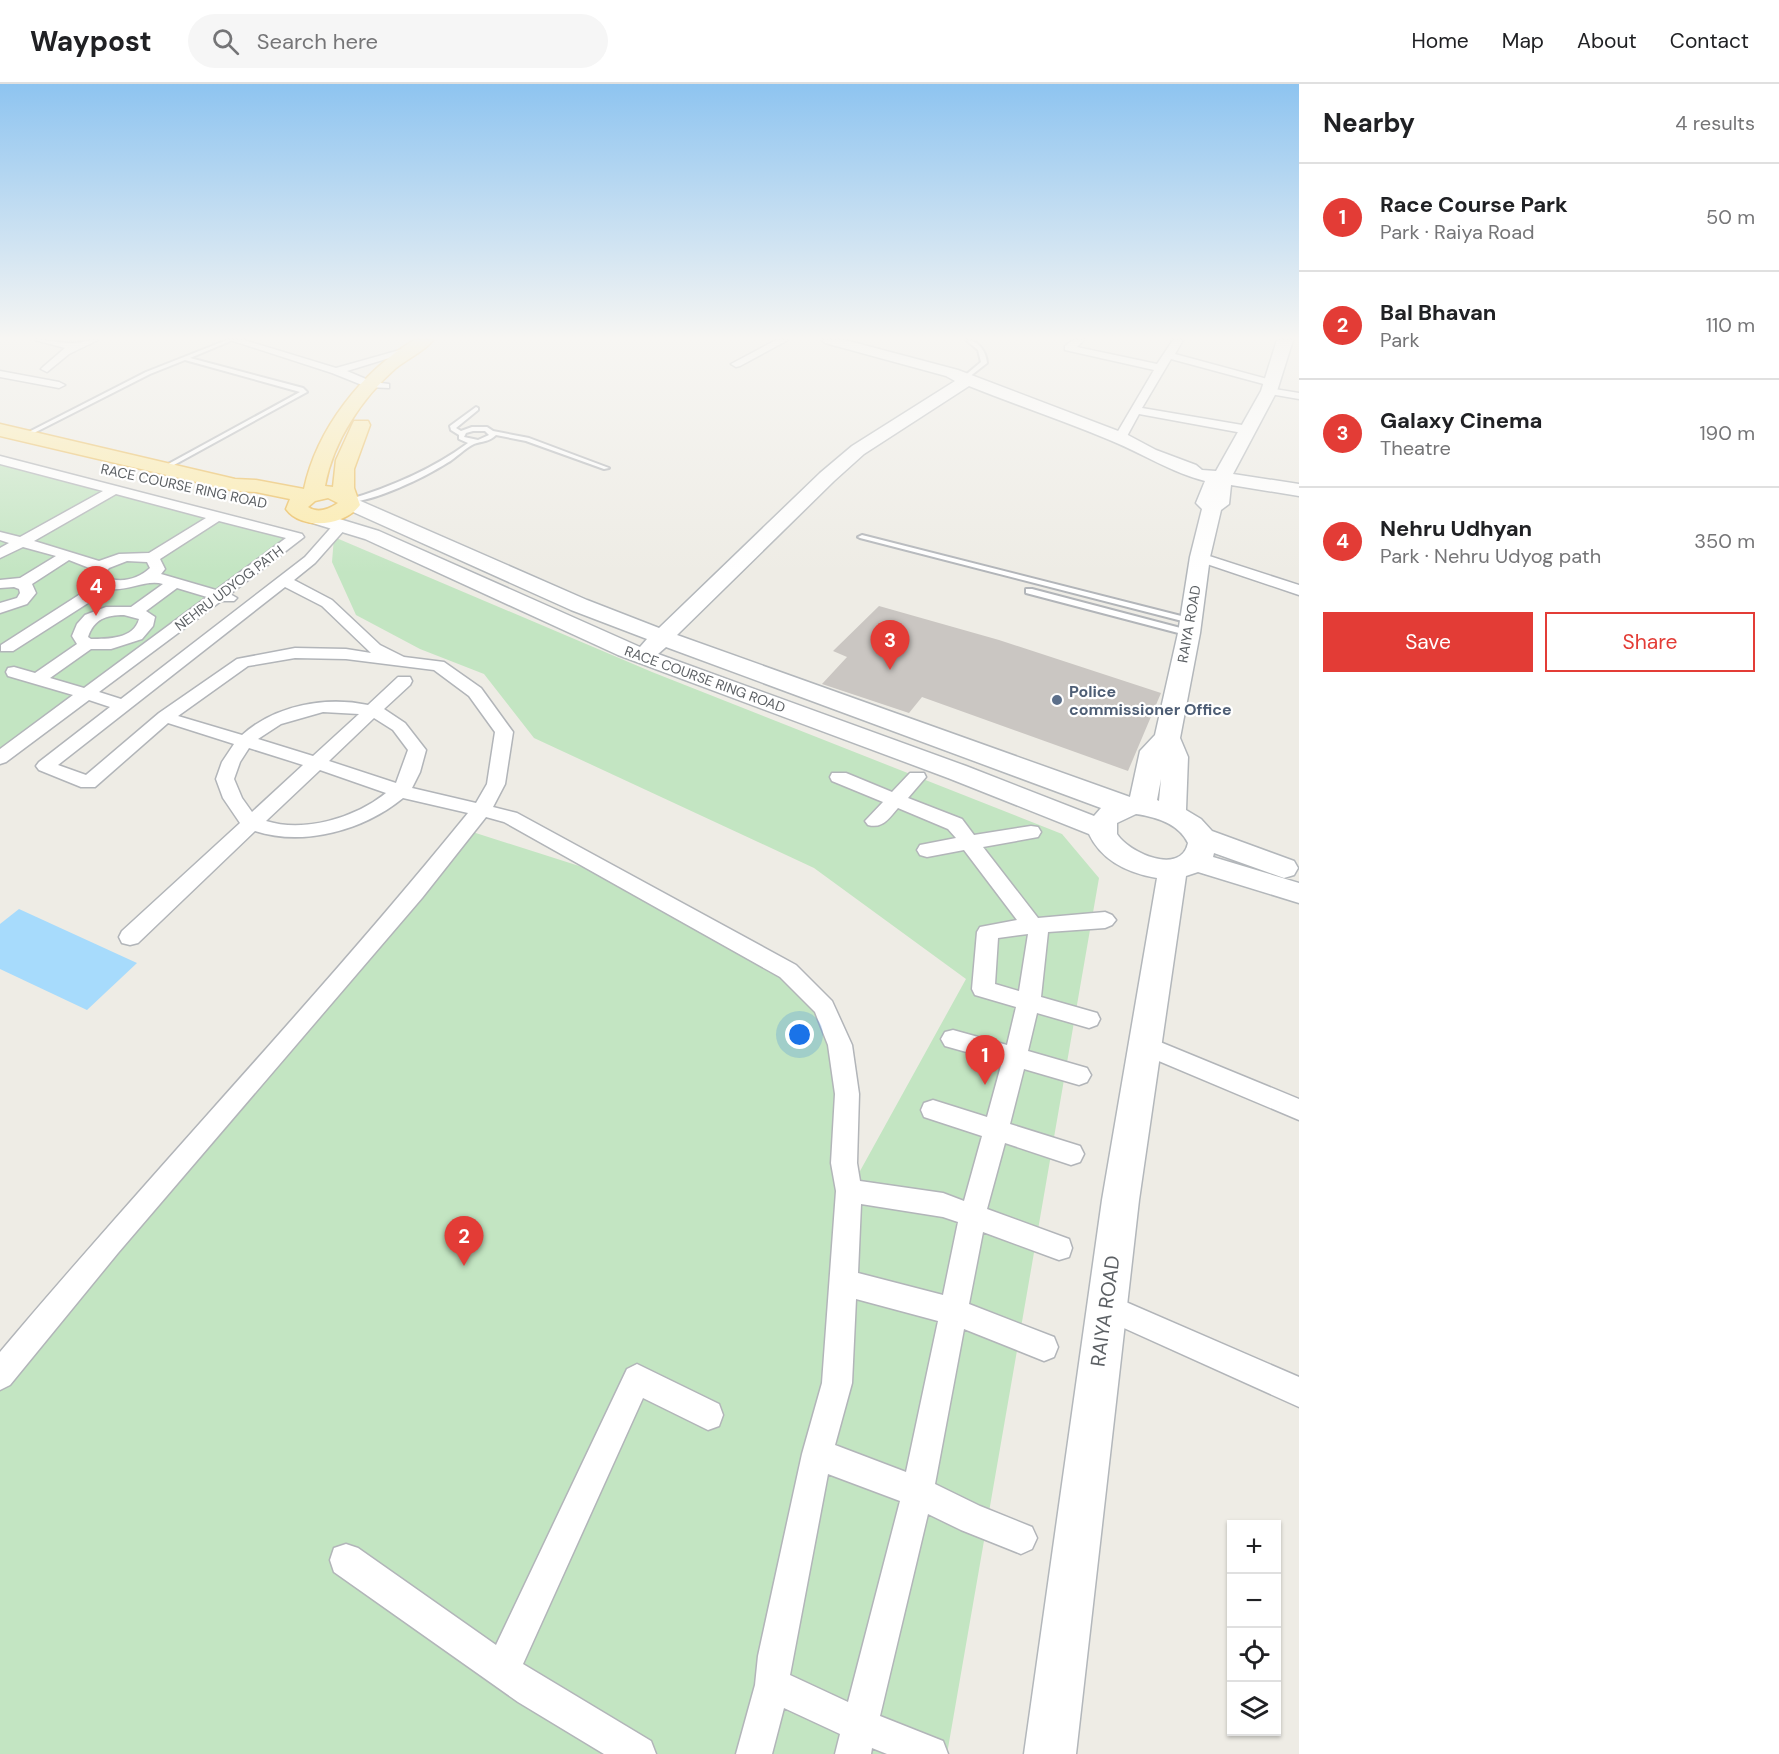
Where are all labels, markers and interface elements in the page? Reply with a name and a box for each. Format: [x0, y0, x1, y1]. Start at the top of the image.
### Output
search box [188, 14, 608, 68]
text: Waypost [30, 23, 152, 60]
icon: search [209, 25, 242, 58]
text: Search here [257, 27, 378, 56]
text: Home [1411, 27, 1469, 55]
text: Map [1502, 27, 1544, 55]
text: About [1577, 27, 1637, 55]
text: Contact [1670, 27, 1749, 55]
text: Nearby [1323, 106, 1415, 140]
text: 4 results [1675, 110, 1755, 136]
text: Race Course Park [1380, 190, 1568, 219]
text: 1 [1339, 204, 1346, 230]
text: 50 m [1706, 204, 1755, 230]
text: Park · Raiya Road [1380, 219, 1535, 245]
text: Bal Bhavan [1380, 298, 1496, 327]
text: 2 [1337, 312, 1348, 338]
text: 110 m [1706, 312, 1755, 338]
text: Park [1380, 327, 1420, 353]
text: Galaxy Cinema [1380, 406, 1542, 435]
text: 3 [1336, 420, 1349, 446]
text: 190 m [1699, 420, 1755, 446]
text: Theatre [1380, 435, 1451, 461]
street label: RACE COURSE RING ROAD [99, 460, 269, 512]
text: Nehru Udhyan [1380, 514, 1532, 543]
text: 4 [1336, 528, 1349, 554]
text: 350 m [1694, 528, 1755, 554]
street label: NEHRU UDYOG PATH [171, 541, 287, 635]
text: Park · Nehru Udyog path [1380, 543, 1601, 569]
pin: 4 [76, 566, 116, 616]
street label: RAIYA ROAD [1173, 584, 1205, 664]
button: Save [1323, 612, 1533, 672]
button: Share [1545, 612, 1755, 672]
pin: 3 [870, 620, 910, 670]
street label: RACE COURSE RING ROAD [622, 642, 788, 716]
place label: Police commissioner Office [1069, 681, 1232, 720]
marker: Police commissioner Office [1050, 693, 1064, 707]
your location [785, 1020, 814, 1049]
pin: 1 [966, 1036, 1004, 1085]
pin: 2 [444, 1216, 484, 1266]
street label: RAIYA ROAD [1084, 1254, 1126, 1368]
map controls [1227, 1520, 1281, 1736]
button: + [1227, 1520, 1281, 1574]
button: − [1227, 1574, 1281, 1628]
button: locate [1227, 1628, 1281, 1682]
button: layers [1227, 1682, 1281, 1736]

